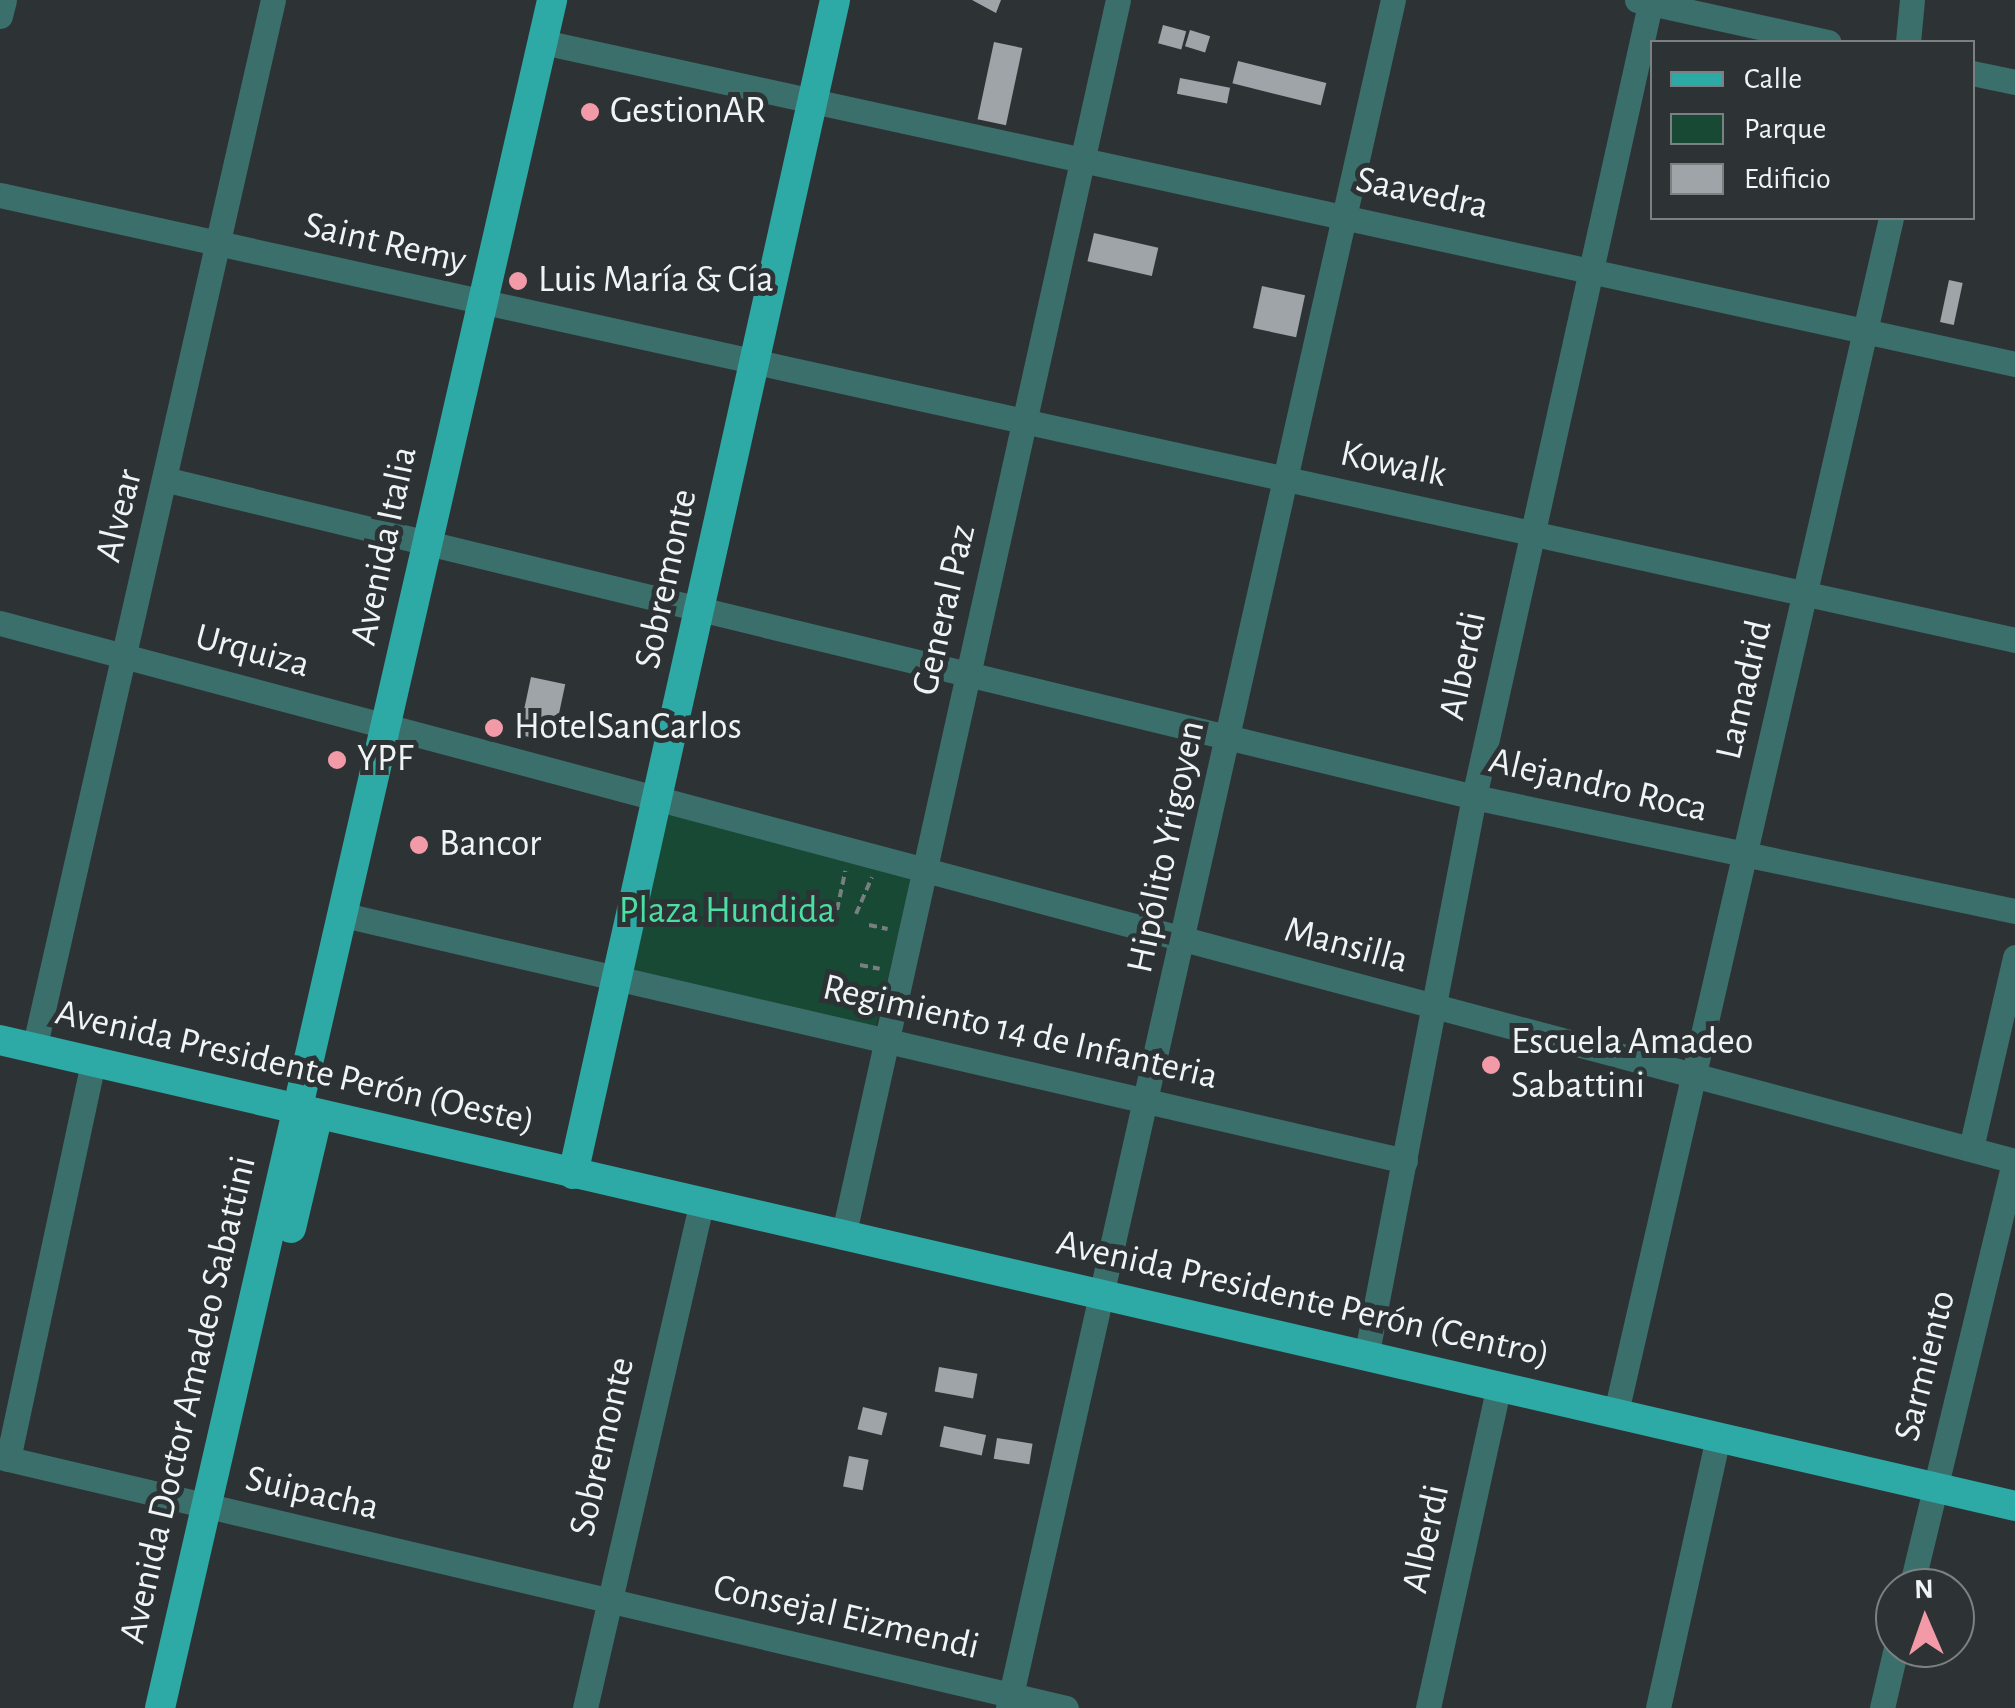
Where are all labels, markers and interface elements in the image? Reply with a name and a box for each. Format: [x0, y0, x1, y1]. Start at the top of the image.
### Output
legend [1650, 40, 1975, 220]
text: Calle [1744, 64, 1802, 94]
place label: GestionAR [610, 89, 766, 135]
marker: GestionAR [579, 101, 601, 123]
text: Parque [1744, 114, 1826, 144]
street label: Saavedra [1352, 158, 1492, 230]
text: Edificio [1744, 164, 1831, 194]
street label: Saint Remy [299, 203, 471, 285]
place label: Luis María & Cía [538, 258, 774, 304]
marker: Luis María & Cía [507, 270, 529, 292]
street label: Kowalk [1336, 432, 1450, 498]
street label: Avenida Italia [342, 442, 428, 650]
street label: Alvear [87, 465, 153, 567]
street label: Sobremonte [626, 485, 708, 673]
street label: General Paz [903, 520, 987, 700]
street label: Alberdi [1430, 608, 1498, 724]
street label: Urquiza [190, 615, 314, 689]
street label: Lamadrid [1707, 616, 1783, 764]
place label: HotelSanCarlos [514, 705, 742, 751]
marker: HotelSanCarlos [483, 717, 505, 739]
street label: Hipólito Yrigoyen [1118, 717, 1216, 977]
place label: YPF [357, 737, 413, 783]
street label: Alejandro Roca [1484, 739, 1712, 833]
marker: YPF [326, 749, 348, 771]
place label: Bancor [439, 822, 541, 868]
marker: Bancor [408, 834, 430, 856]
park label: Plaza Hundida [619, 889, 835, 935]
street label: Mansilla [1279, 908, 1413, 984]
street label: Regimiento 14 de Infanteria [818, 965, 1222, 1101]
street label: Avenida Presidente Perón (Oeste) [51, 991, 539, 1145]
place label: Escuela Amadeo Sabattini [1511, 1020, 1753, 1110]
marker: Escuela Amadeo Sabattini [1480, 1054, 1502, 1076]
street label: Avenida Doctor Amadeo Sabattini [111, 1152, 267, 1648]
street label: Avenida Presidente Perón (Centro) [1052, 1221, 1554, 1379]
street label: Sarmiento [1885, 1286, 1967, 1446]
street label: Sobremonte [560, 1353, 646, 1541]
street label: Suipacha [241, 1457, 383, 1531]
street label: Alberdi [1393, 1481, 1461, 1597]
street label: Consejal Eizmendi [709, 1565, 983, 1671]
north arrow [1875, 1568, 1975, 1668]
text: N [1914, 1576, 1934, 1604]

